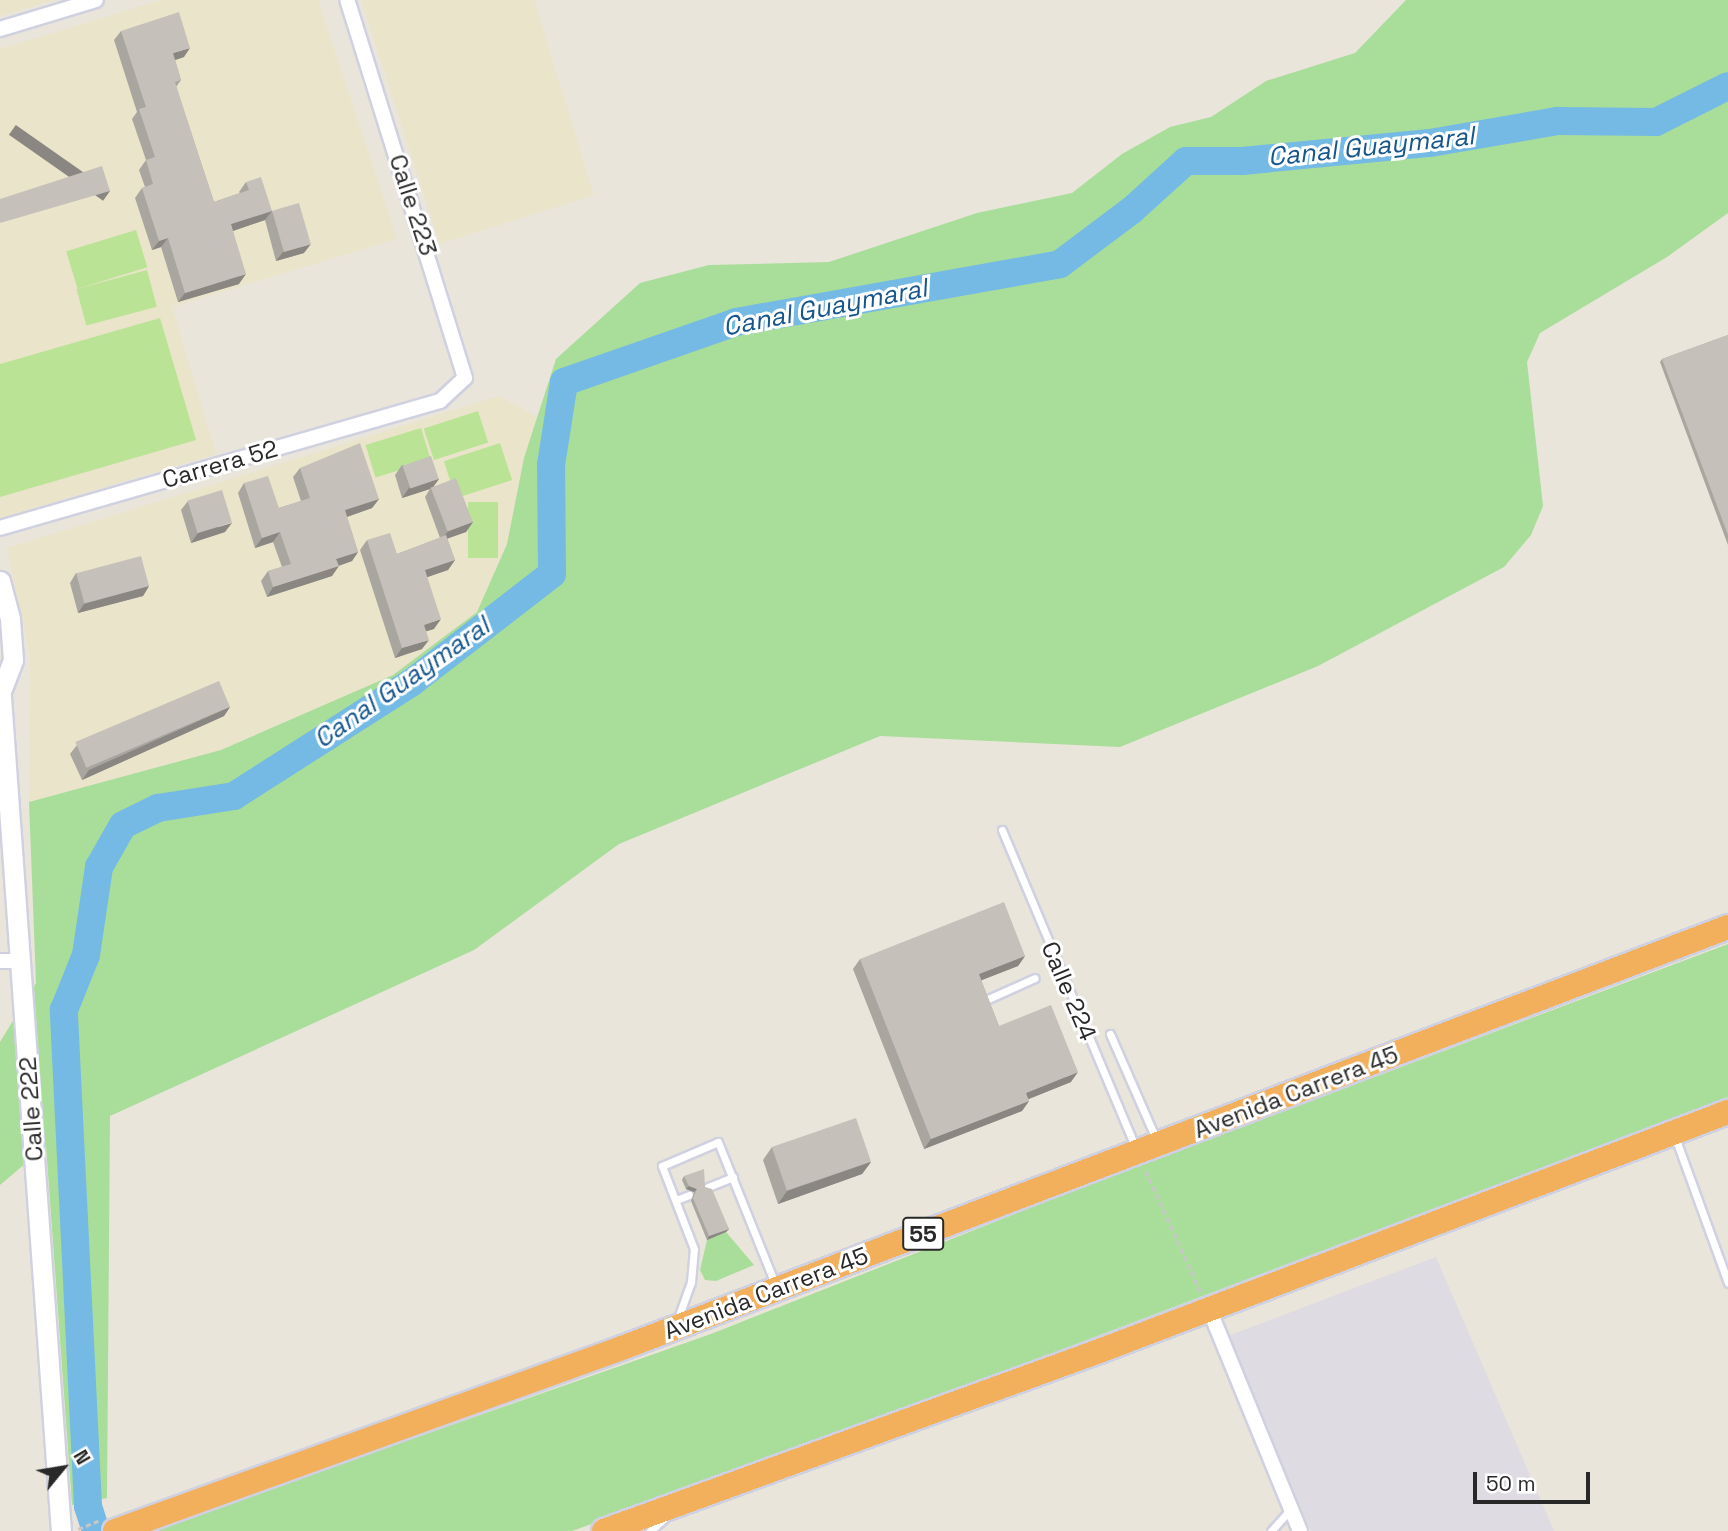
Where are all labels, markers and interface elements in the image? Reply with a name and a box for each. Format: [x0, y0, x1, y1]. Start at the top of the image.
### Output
water label: Canal Guaymaral [1266, 121, 1476, 173]
street label: Calle 223 [383, 151, 443, 259]
water label: Canal Guaymaral [720, 273, 930, 343]
street label: Carrera 52 [159, 434, 281, 494]
water label: Canal Guaymaral [308, 611, 496, 755]
street label: Calle 224 [1035, 937, 1103, 1045]
street label: Avenida Carrera 45 [1190, 1040, 1402, 1144]
street label: Calle 222 [13, 1056, 49, 1162]
road number: 55 [902, 1214, 944, 1254]
street label: Avenida Carrera 45 [660, 1241, 872, 1345]
north arrow [28, 1433, 98, 1503]
text: N [68, 1445, 96, 1469]
scale bar [1476, 1458, 1593, 1502]
text: 50 m [1486, 1470, 1536, 1497]

